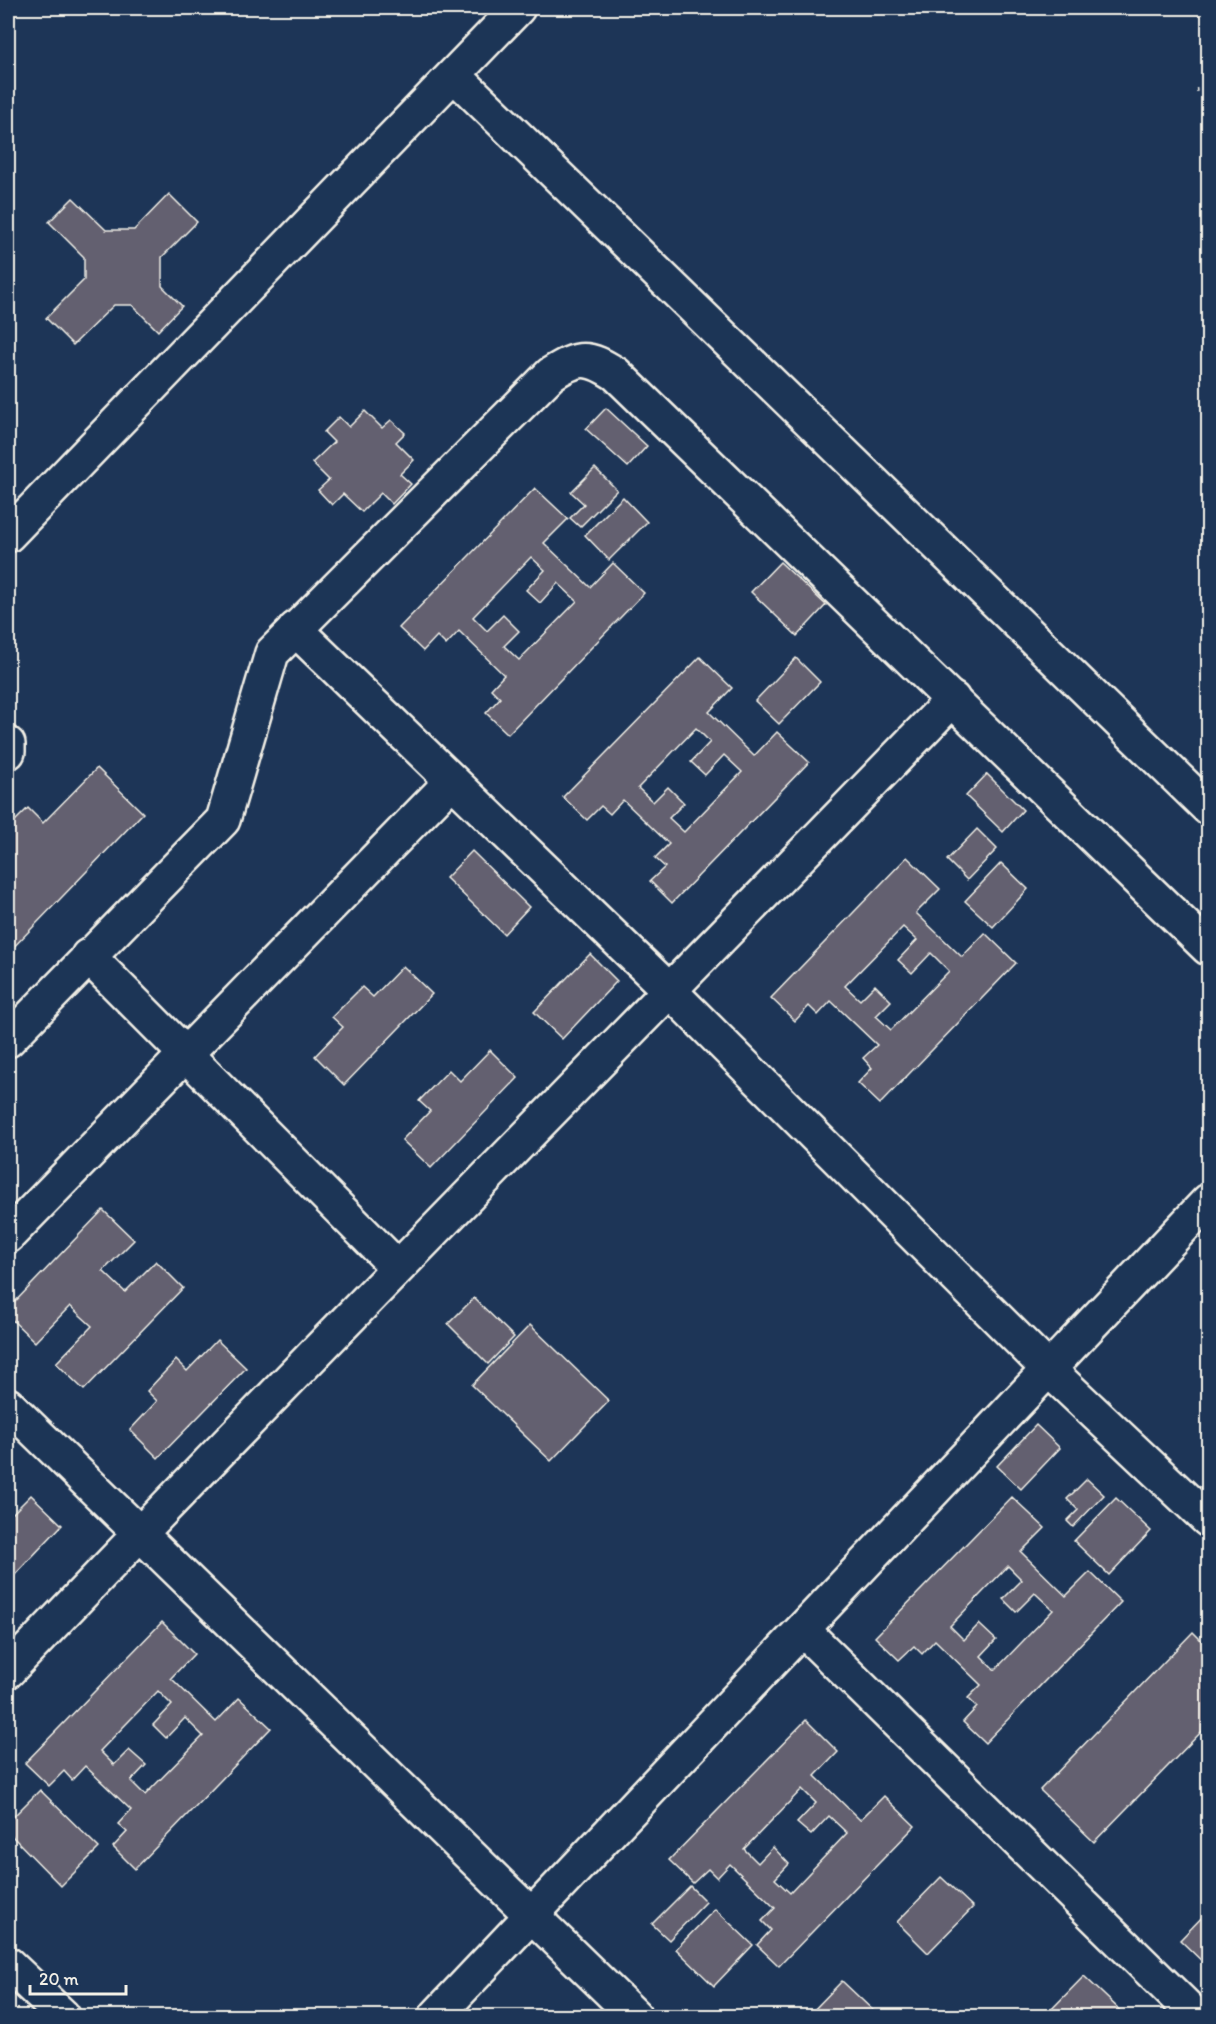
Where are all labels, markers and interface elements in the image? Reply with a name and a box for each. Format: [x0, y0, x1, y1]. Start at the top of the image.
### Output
scale bar [30, 1958, 126, 1996]
text: 20 m [39, 1968, 79, 1990]

